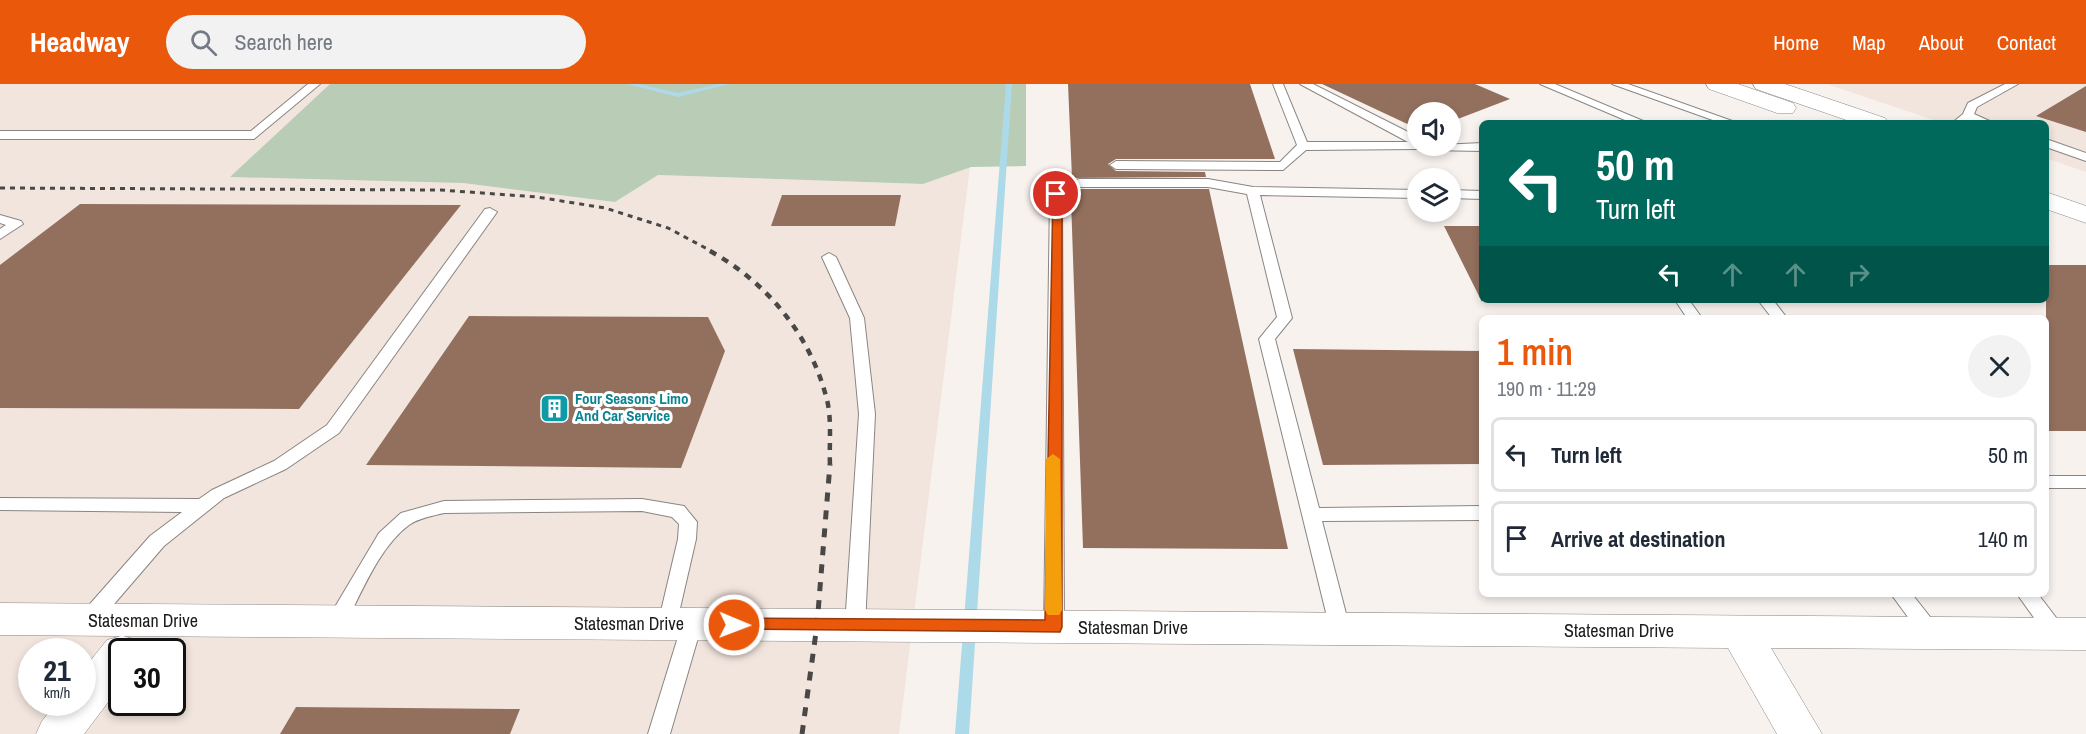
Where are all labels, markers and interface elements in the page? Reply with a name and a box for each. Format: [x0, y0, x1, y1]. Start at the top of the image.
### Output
search box [166, 15, 586, 69]
text: Headway [30, 23, 130, 61]
icon: search [187, 26, 220, 59]
text: Search here [235, 27, 333, 57]
text: Home [1773, 28, 1819, 57]
text: Map [1852, 28, 1886, 57]
text: About [1919, 28, 1964, 57]
text: Contact [1997, 28, 2056, 57]
map controls [1407, 102, 1461, 222]
button: sound [1407, 102, 1461, 156]
text: 50 m [1596, 137, 1675, 193]
icon: left [1497, 144, 1575, 222]
pin [1030, 168, 1081, 219]
button: layers [1407, 168, 1461, 222]
icon: arrive [1039, 177, 1072, 210]
text: Turn left [1596, 191, 1675, 227]
icon: left [1653, 258, 1686, 291]
icon: ahead [1716, 258, 1749, 291]
icon: ahead [1779, 258, 1812, 291]
icon: right [1842, 258, 1875, 291]
text: 1 min [1497, 328, 1573, 376]
button: close [1968, 335, 2031, 398]
text: 190 m · 11:29 [1497, 375, 1596, 402]
place label: Four Seasons Limo And Car Service [575, 388, 689, 426]
building icon: Four Seasons Limo And Car Service [538, 392, 570, 424]
icon: left [1500, 438, 1533, 471]
text: Turn left [1551, 440, 1622, 470]
text: 50 m [1988, 440, 2028, 470]
icon: arrive [1500, 522, 1533, 555]
text: Arrive at destination [1551, 524, 1725, 554]
text: 140 m [1978, 524, 2028, 554]
position arrow [702, 593, 766, 657]
street label: Statesman Drive [88, 608, 198, 633]
street label: Statesman Drive [574, 611, 684, 636]
street label: Statesman Drive [1078, 615, 1188, 640]
street label: Statesman Drive [1564, 618, 1674, 643]
speed limit sign: 30 [108, 638, 186, 716]
text: 21 [43, 650, 71, 690]
text: km/h [44, 682, 70, 703]

